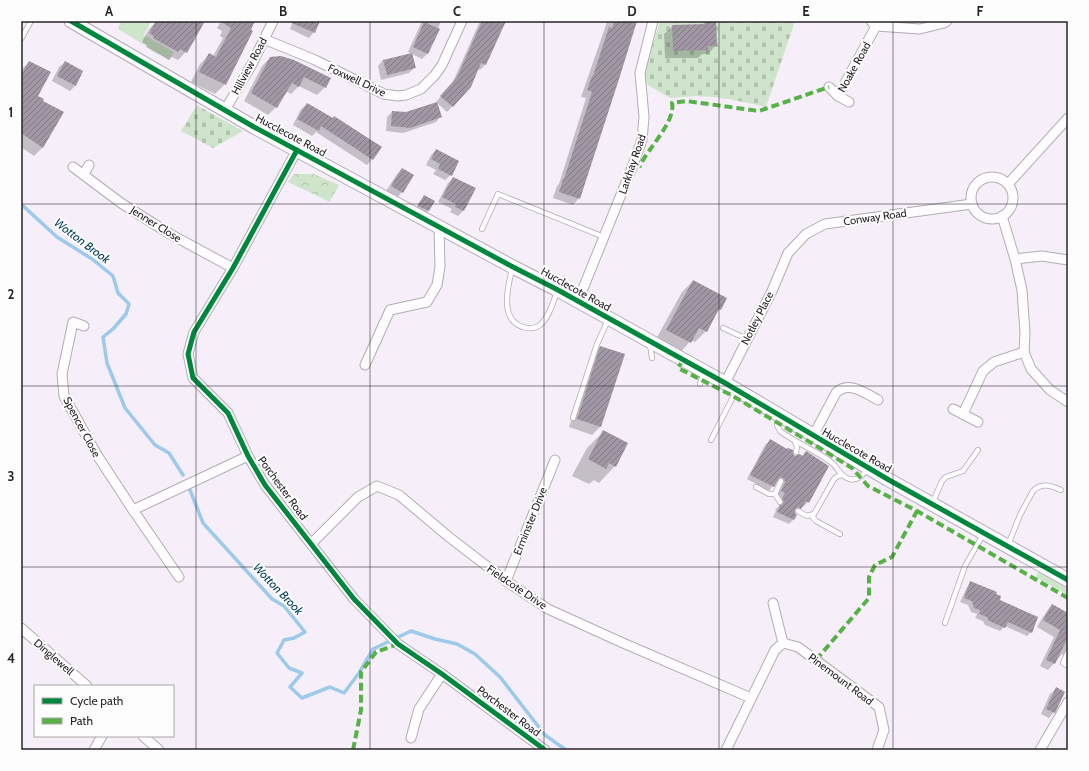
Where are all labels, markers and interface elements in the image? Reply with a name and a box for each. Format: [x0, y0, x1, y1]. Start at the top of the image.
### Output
text: A [105, 3, 114, 19]
text: B [279, 3, 287, 19]
text: C [453, 3, 461, 19]
text: D [627, 3, 637, 19]
text: E [802, 3, 810, 19]
text: F [977, 3, 984, 19]
street label: Hillview Road [228, 35, 270, 97]
street label: Noake Road [834, 39, 874, 95]
street label: Foxwell Drive [326, 61, 388, 100]
text: 1 [9, 104, 13, 120]
street label: Hucclecote Road [253, 111, 329, 159]
street label: Larkhay Road [615, 132, 649, 196]
street label: Jenner Close [127, 202, 184, 245]
street label: Conway Road [843, 206, 907, 228]
water label: Wotton Brook [51, 215, 114, 267]
street label: Hucclecote Road [538, 264, 614, 314]
text: 2 [8, 286, 15, 302]
street label: Notley Place [738, 289, 777, 347]
street label: Spencer Close [60, 394, 104, 460]
street label: Hucclecote Road [820, 424, 894, 476]
street label: Porchester Road [255, 453, 311, 523]
text: 3 [7, 468, 15, 484]
street label: Erminster Drive [510, 485, 550, 557]
water label: Wotton Brook [250, 560, 307, 618]
street label: Fieldcote Drive [484, 562, 550, 612]
street label: Dinglewell [31, 636, 77, 679]
text: 4 [7, 650, 15, 666]
street label: Pinemount Road [806, 650, 876, 708]
street label: Porchester Road [475, 683, 543, 739]
legend [34, 685, 174, 737]
text: Cycle path [70, 693, 123, 708]
text: Path [70, 713, 93, 728]

